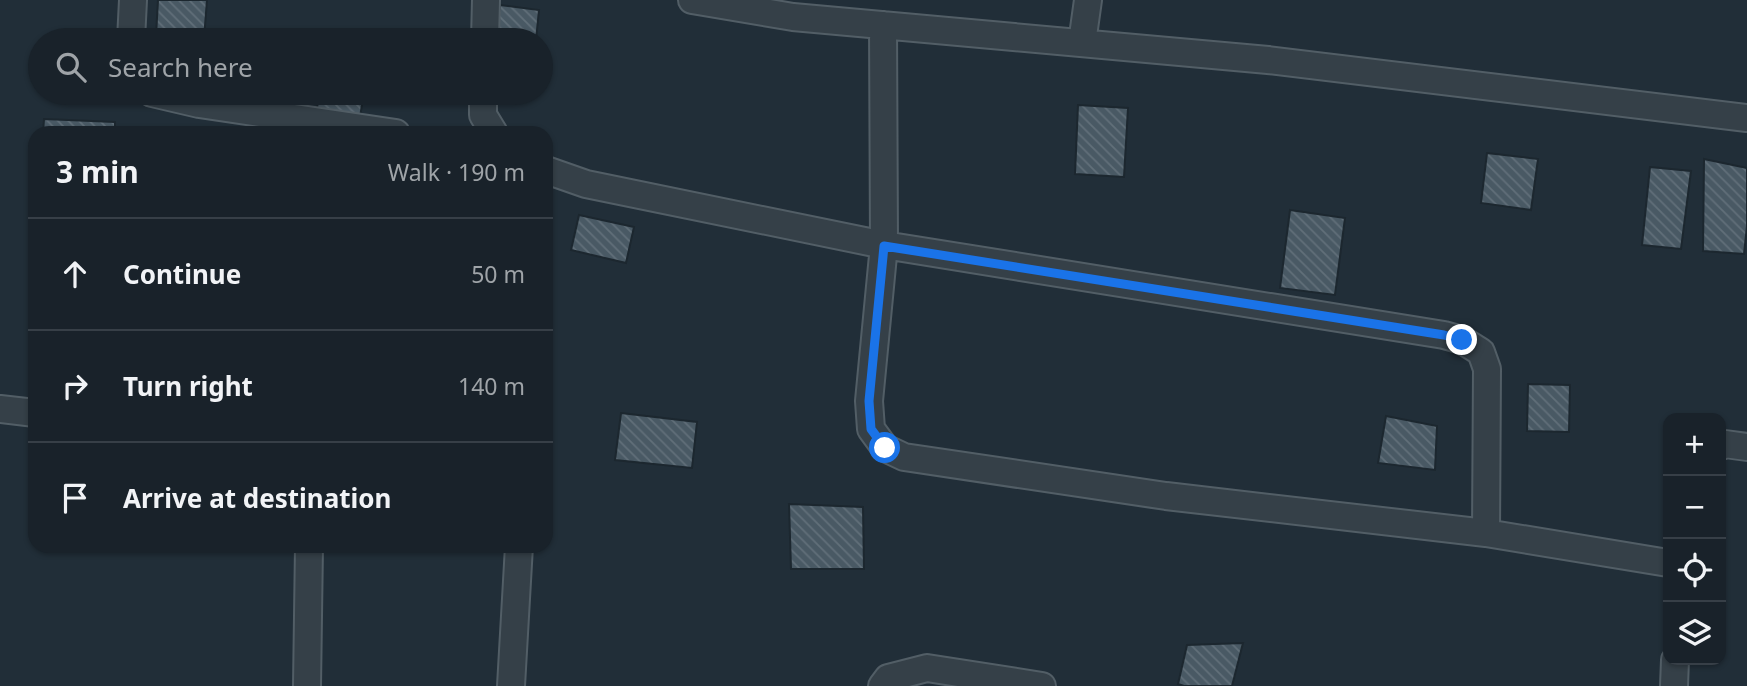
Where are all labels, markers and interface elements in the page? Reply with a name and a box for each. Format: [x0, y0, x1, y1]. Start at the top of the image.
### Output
search box [28, 28, 553, 105]
icon: search [52, 48, 90, 86]
text: Search here [108, 49, 253, 85]
text: 3 min [56, 151, 139, 192]
text: Walk · 190 m [388, 156, 525, 188]
icon: ahead [56, 255, 94, 293]
text: Continue [123, 256, 241, 292]
text: 50 m [471, 258, 525, 290]
route end [1446, 324, 1477, 355]
icon: right [56, 367, 94, 405]
text: Turn right [123, 368, 253, 404]
text: 140 m [458, 370, 525, 402]
map controls [1663, 413, 1726, 665]
button: + [1663, 413, 1726, 476]
route start [869, 432, 900, 463]
button: − [1663, 476, 1726, 539]
icon: arrive [56, 479, 94, 517]
text: Arrive at destination [123, 480, 392, 516]
button: locate [1663, 539, 1726, 602]
button: layers [1663, 602, 1726, 665]

